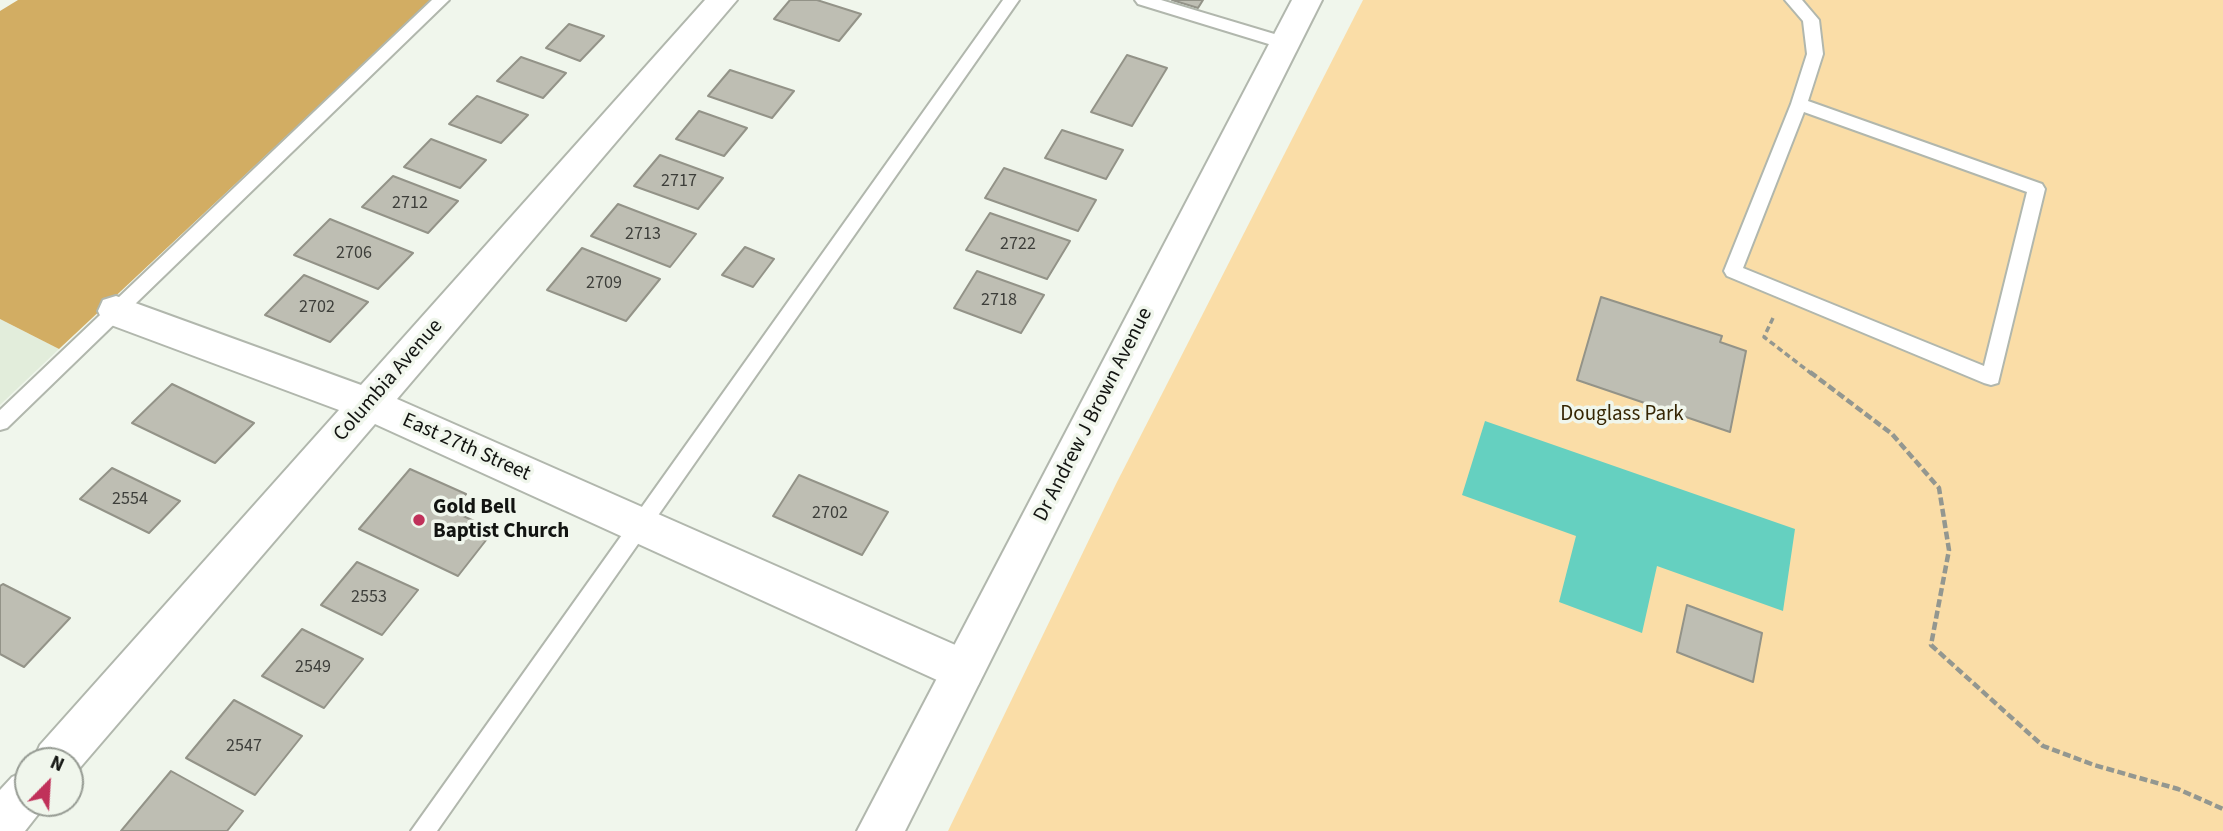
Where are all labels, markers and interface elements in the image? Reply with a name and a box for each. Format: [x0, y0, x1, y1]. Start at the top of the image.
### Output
house number: 2717 [661, 171, 697, 193]
house number: 2712 [392, 193, 428, 215]
house number: 2713 [625, 224, 661, 246]
house number: 2722 [1000, 234, 1036, 256]
house number: 2706 [336, 243, 372, 265]
house number: 2709 [586, 273, 622, 295]
house number: 2718 [981, 290, 1017, 312]
house number: 2702 [299, 297, 335, 319]
street label: Dr Andrew J Brown Avenue [1029, 304, 1159, 526]
street label: Columbia Avenue [329, 315, 449, 447]
park label: Douglass Park [1560, 402, 1684, 428]
street label: East 27th Street [398, 409, 534, 487]
house number: 2554 [112, 489, 148, 511]
place label: Gold Bell Baptist Church [433, 495, 569, 545]
house number: 2702 [812, 503, 848, 525]
marker: Gold Bell Baptist Church [411, 512, 427, 528]
house number: 2553 [351, 587, 387, 609]
house number: 2549 [295, 657, 331, 679]
house number: 2547 [226, 736, 262, 758]
north arrow [14, 747, 84, 817]
text: N [46, 749, 68, 779]

